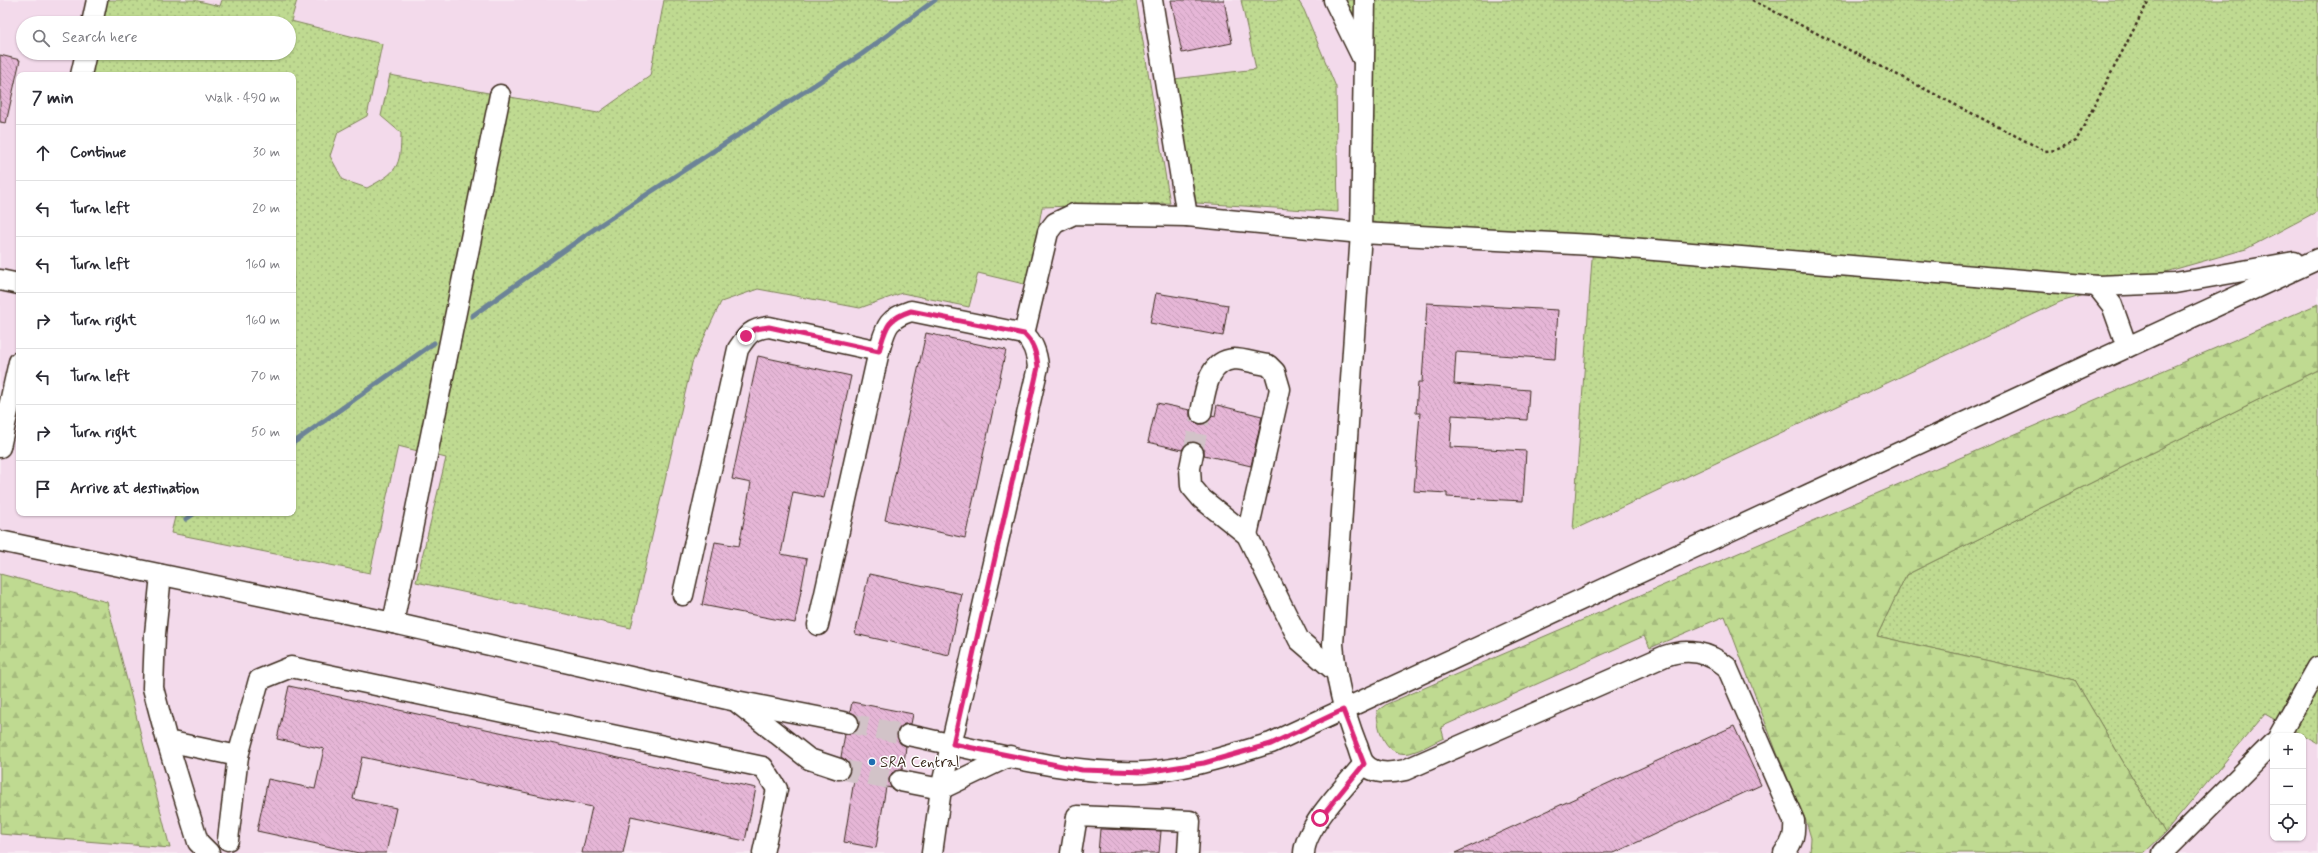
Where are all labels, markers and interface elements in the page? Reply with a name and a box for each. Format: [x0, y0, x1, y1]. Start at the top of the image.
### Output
search box [16, 16, 296, 60]
icon: search [30, 27, 52, 49]
text: Search here [62, 28, 138, 48]
text: 7 min [32, 87, 74, 109]
text: Walk · 490 m [205, 90, 280, 107]
icon: ahead [32, 142, 54, 164]
text: Continue [70, 143, 126, 163]
text: 30 m [253, 144, 280, 161]
icon: left [32, 198, 54, 220]
text: Turn left [70, 199, 130, 219]
text: 20 m [252, 200, 280, 217]
icon: left [32, 254, 54, 276]
text: Turn left [70, 255, 130, 275]
text: 160 m [245, 256, 280, 273]
icon: right [32, 310, 54, 332]
text: Turn right [70, 311, 137, 331]
text: 160 m [245, 312, 280, 329]
route end [737, 327, 755, 345]
icon: left [32, 366, 54, 388]
text: Turn left [70, 367, 130, 387]
text: 70 m [251, 368, 280, 385]
icon: right [32, 422, 54, 444]
text: Turn right [70, 423, 137, 443]
text: 50 m [251, 424, 280, 441]
icon: arrive [32, 478, 54, 500]
text: Arrive at destination [70, 479, 199, 499]
map controls [2270, 733, 2306, 841]
button: + [2270, 733, 2306, 769]
place label: SRA Central [880, 753, 959, 773]
marker: SRA Central [867, 757, 877, 767]
button: − [2270, 769, 2306, 805]
button: locate [2270, 805, 2306, 841]
route start [1311, 809, 1329, 827]

